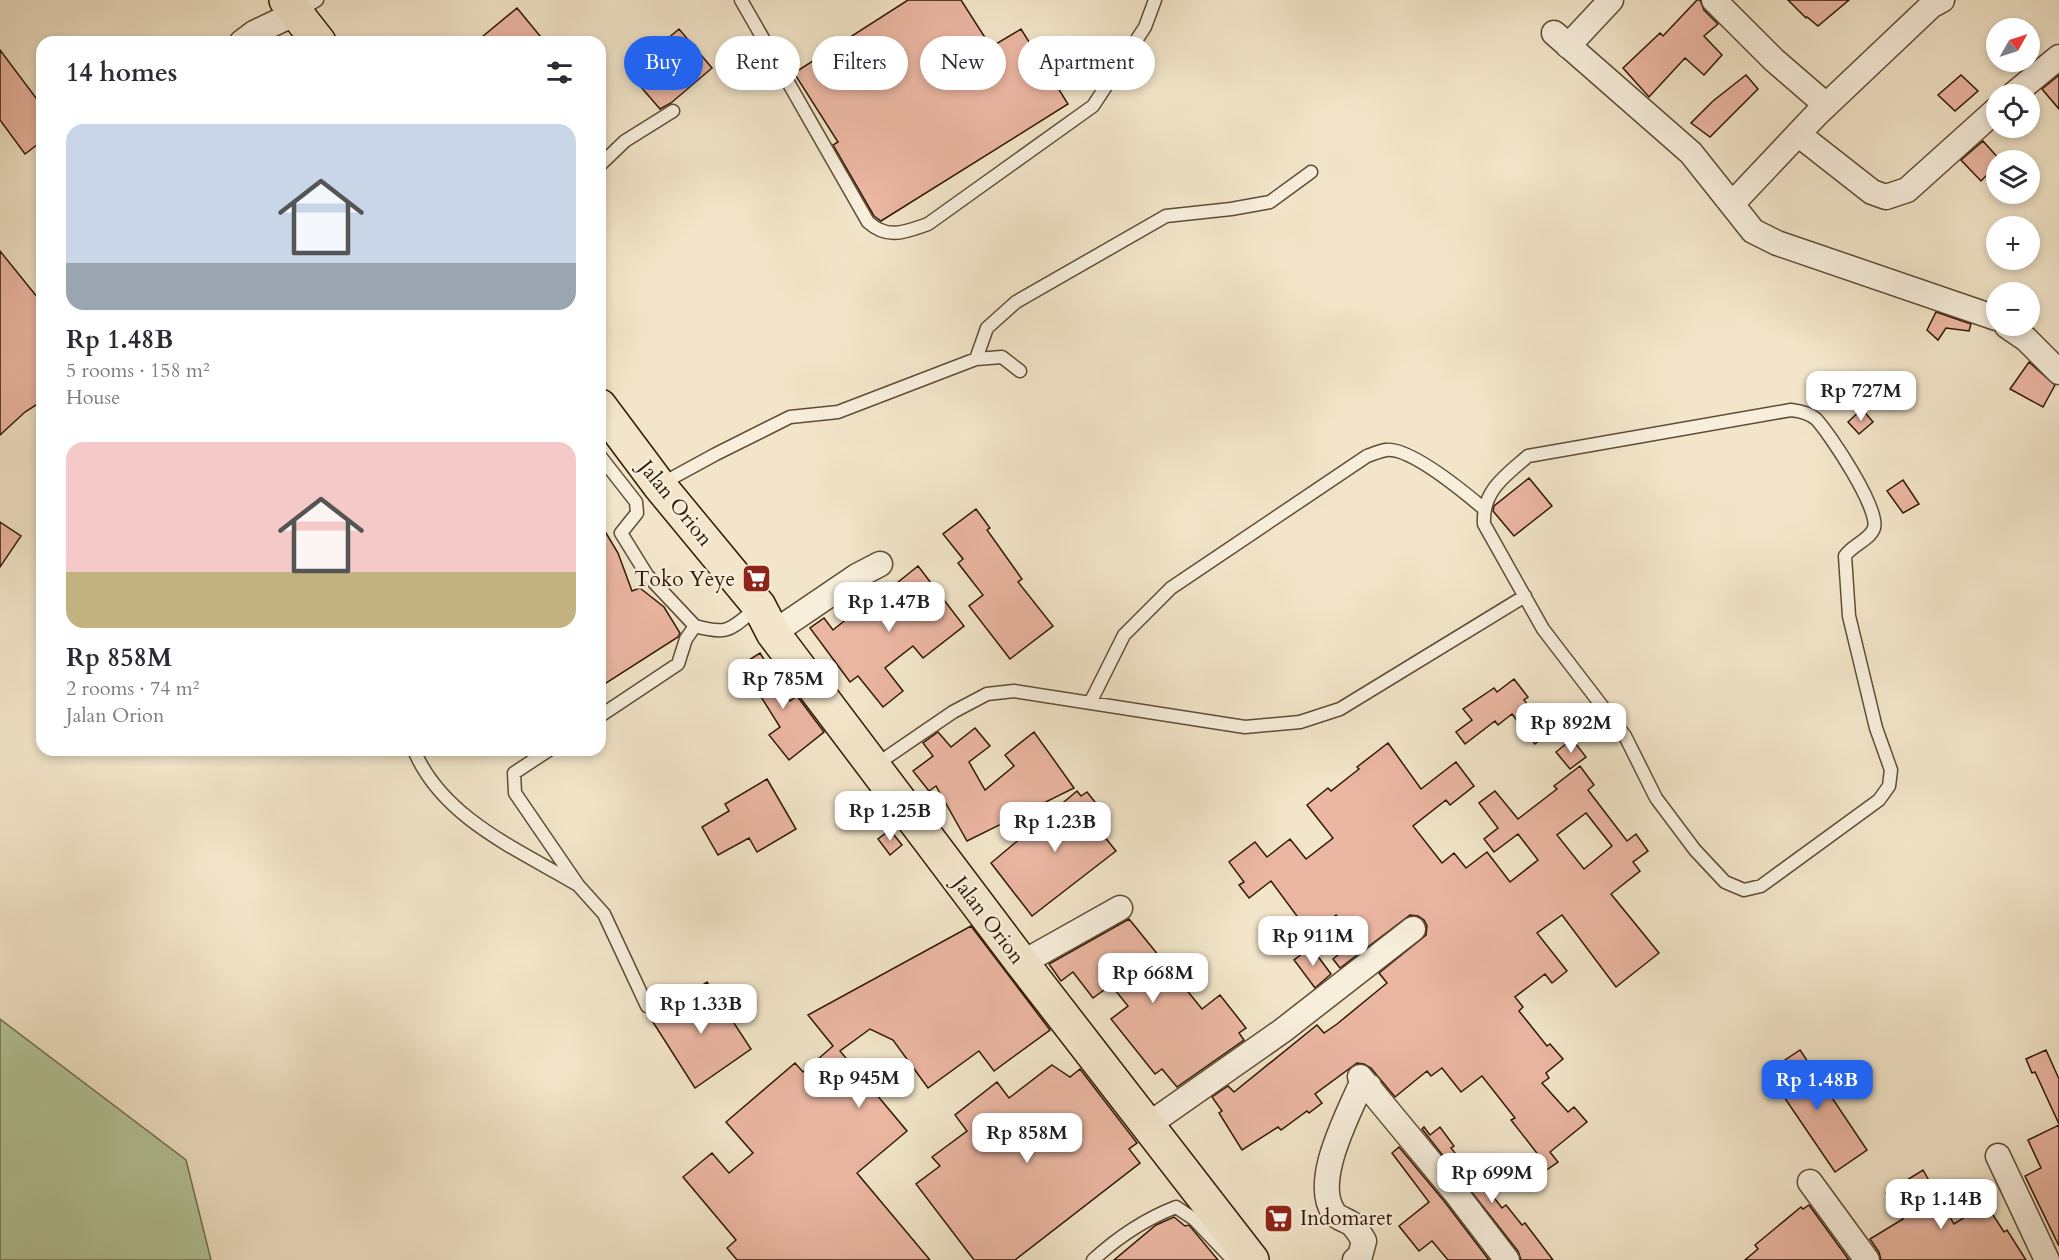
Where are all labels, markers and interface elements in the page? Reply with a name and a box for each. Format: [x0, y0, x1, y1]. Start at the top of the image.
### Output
north arrow [1986, 18, 2040, 72]
map controls [1986, 18, 2040, 336]
chip: Buy [624, 36, 703, 90]
chip: Rent [715, 36, 800, 90]
chip: Filters [812, 36, 908, 90]
chip: New [920, 36, 1006, 90]
chip: Apartment [1018, 36, 1155, 90]
text: 14 homes [66, 55, 177, 90]
icon: filters [543, 56, 576, 89]
button: locate [1986, 84, 2040, 138]
button: layers [1986, 150, 2040, 204]
icon: home [267, 163, 375, 271]
button: + [1986, 216, 2040, 270]
button: − [1986, 282, 2040, 336]
text: Rp 1.48B [66, 322, 173, 357]
text: 5 rooms · 158 m² [66, 357, 210, 384]
pin: Rp 727M [1806, 371, 1916, 422]
text: Rp 727M [1820, 377, 1902, 404]
text: House [66, 384, 120, 411]
street label: Jalan Orion [630, 452, 719, 553]
icon: home [267, 481, 375, 589]
supermarket icon: Toko Yeye [740, 563, 772, 595]
place label: Toko Yeye [634, 565, 735, 594]
pin: Rp 1.47B [827, 582, 951, 633]
text: Rp 1.47B [848, 588, 930, 615]
text: Rp 858M [66, 640, 172, 675]
pin: Rp 785M [728, 659, 838, 710]
text: Rp 785M [742, 665, 824, 692]
text: 2 rooms · 74 m² [66, 675, 199, 702]
text: Jalan Orion [66, 702, 164, 729]
pin: Rp 892M [1516, 703, 1626, 754]
text: Rp 892M [1530, 709, 1612, 736]
pin: Rp 1.25B [828, 791, 952, 842]
text: Rp 1.25B [849, 797, 931, 824]
pin: Rp 1.23B [993, 802, 1117, 853]
text: Rp 1.23B [1014, 808, 1096, 835]
street label: Jalan Orion [944, 868, 1031, 970]
pin: Rp 911M [1258, 916, 1368, 967]
text: Rp 911M [1272, 922, 1354, 949]
pin: Rp 668M [1098, 953, 1208, 1004]
text: Rp 668M [1112, 959, 1194, 986]
pin: Rp 1.33B [639, 984, 763, 1035]
text: Rp 1.33B [660, 990, 742, 1017]
pin: Rp 945M [804, 1058, 914, 1109]
pin: Rp 1.48B [1755, 1060, 1879, 1111]
text: Rp 945M [818, 1064, 900, 1091]
text: Rp 1.48B [1776, 1066, 1858, 1093]
pin: Rp 858M [972, 1113, 1082, 1164]
text: Rp 858M [986, 1119, 1068, 1146]
pin: Rp 699M [1437, 1153, 1547, 1204]
text: Rp 699M [1451, 1159, 1533, 1186]
pin: Rp 1.14B [1879, 1179, 2003, 1230]
text: Rp 1.14B [1900, 1185, 1982, 1212]
supermarket icon: Indomaret [1263, 1202, 1295, 1234]
place label: Indomaret [1300, 1204, 1393, 1233]

